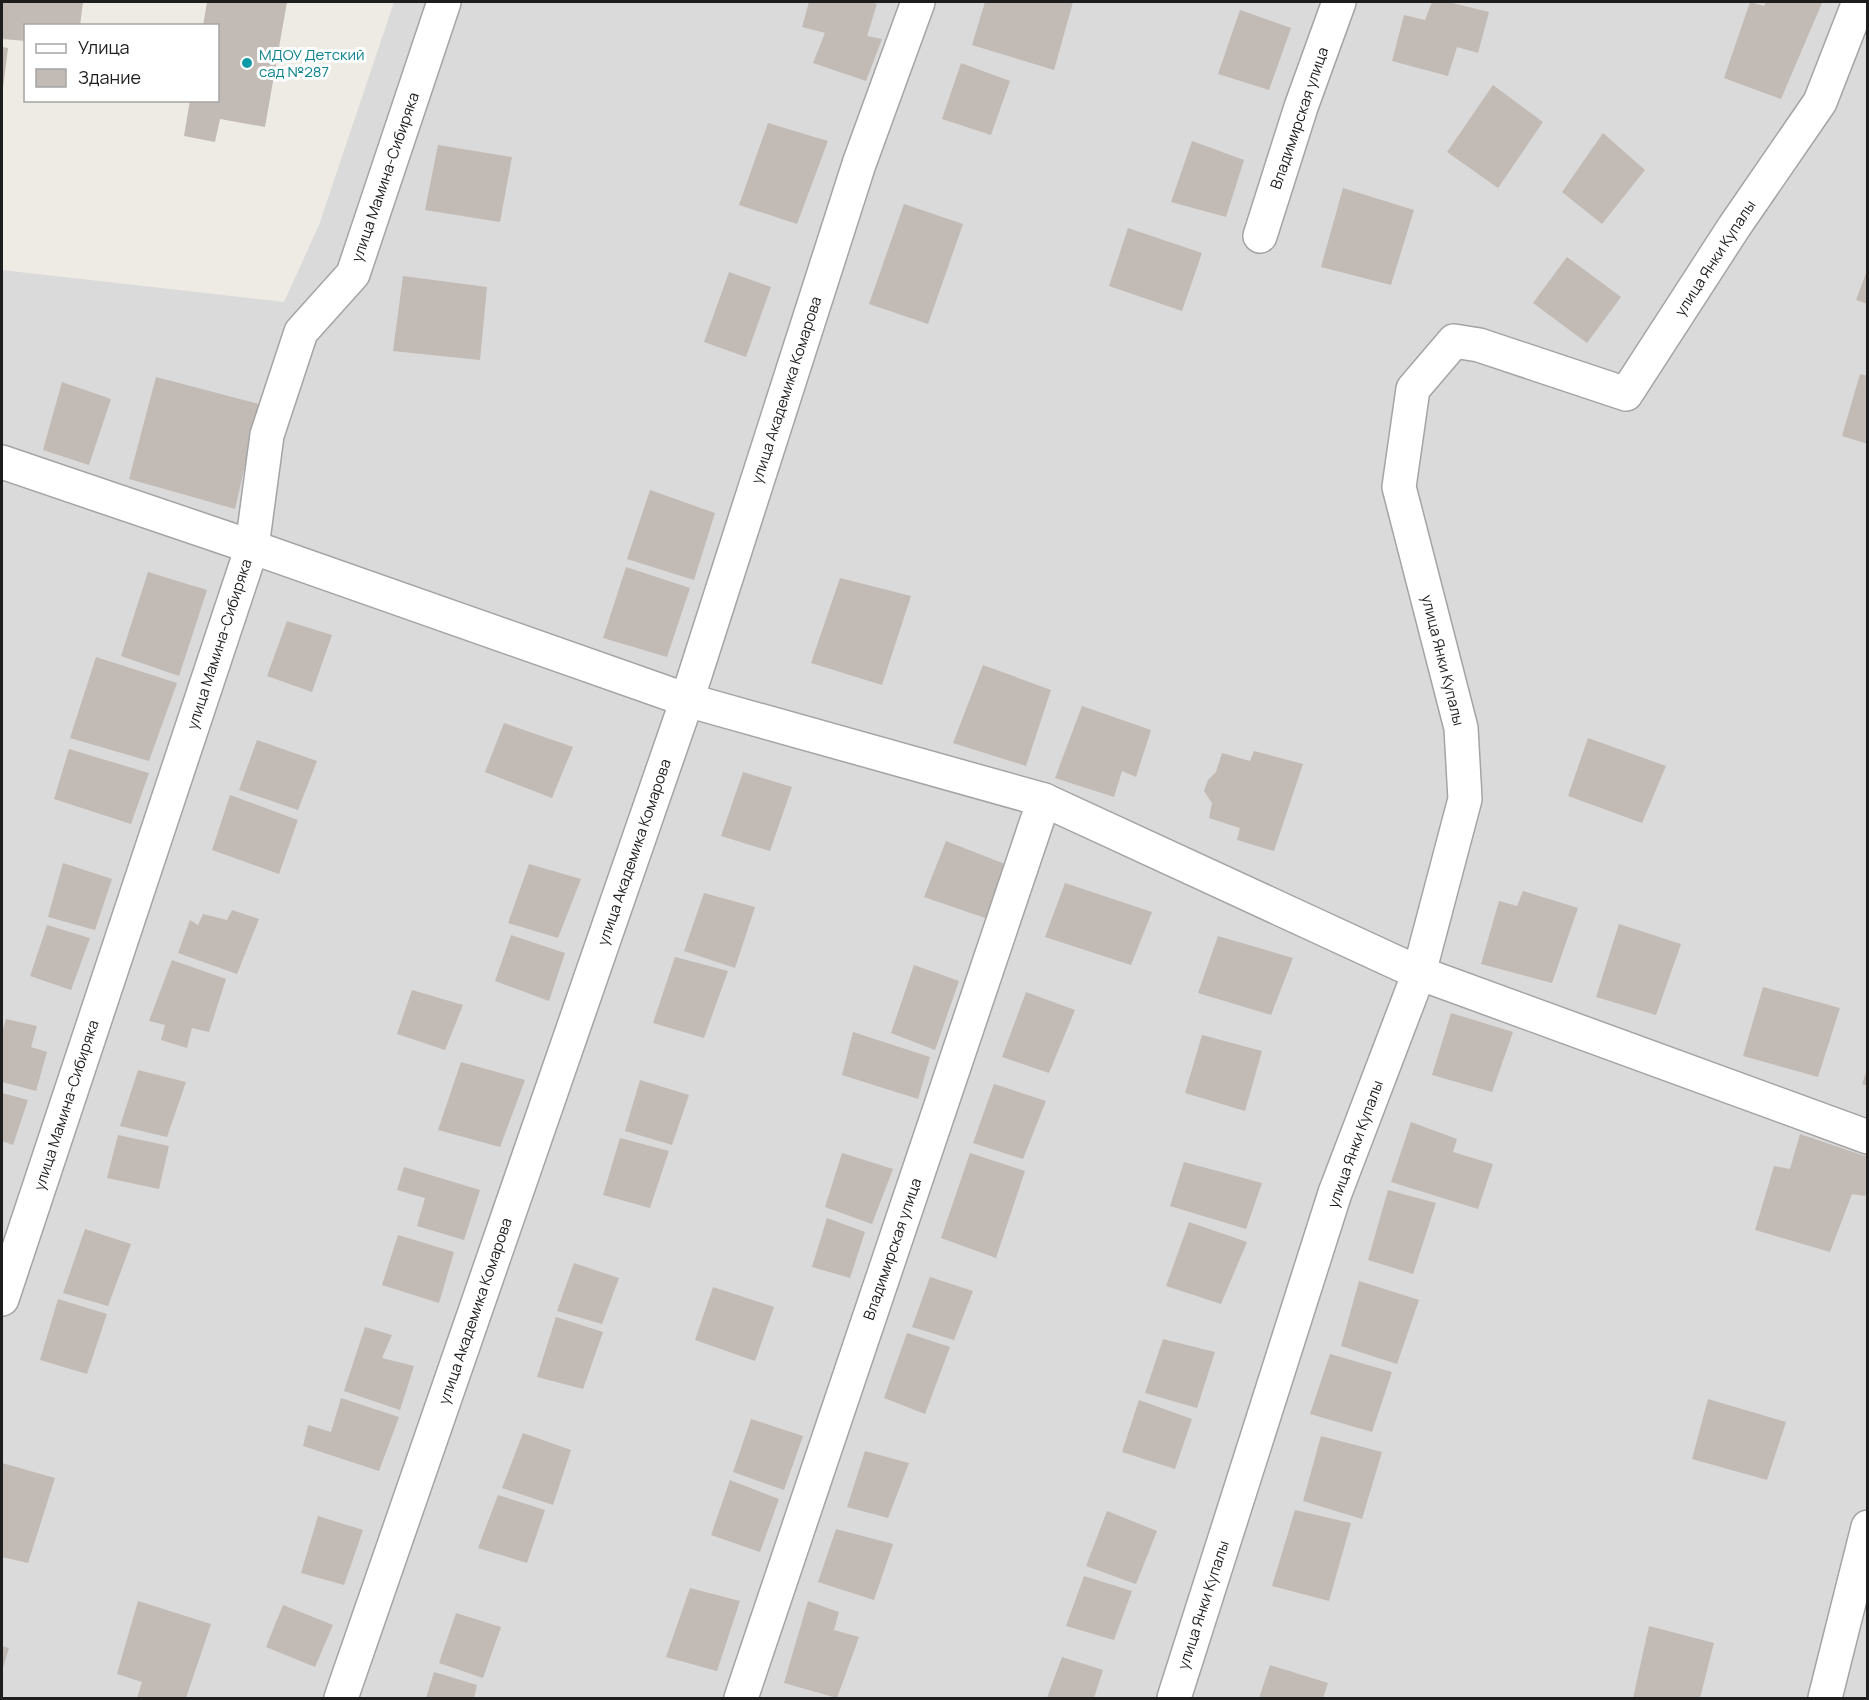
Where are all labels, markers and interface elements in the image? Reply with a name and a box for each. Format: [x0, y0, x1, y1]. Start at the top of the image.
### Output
legend [24, 24, 219, 102]
text: Улица [78, 35, 130, 59]
place label: МДОУ Детский сад №287 [259, 44, 365, 82]
street label: Владимирская улица [1265, 44, 1333, 192]
marker: МДОУ Детский сад №287 [240, 56, 254, 70]
text: Здание [78, 65, 141, 89]
street label: улица Мамина-Сибиряка [346, 89, 424, 265]
street label: улица Янки Купалы [1670, 196, 1760, 320]
street label: улица Академика Комарова [746, 294, 826, 486]
street label: улица Мамина-Сибиряка [181, 556, 257, 732]
street label: улица Янки Купалы [1417, 592, 1469, 728]
street label: улица Академика Комарова [592, 756, 676, 948]
street label: улица Мамина-Сибиряка [28, 1017, 104, 1193]
street label: улица Янки Купалы [1322, 1077, 1388, 1211]
street label: Владимирская улица [858, 1175, 926, 1323]
street label: улица Академика Комарова [433, 1215, 517, 1407]
street label: улица Янки Купалы [1172, 1538, 1234, 1672]

